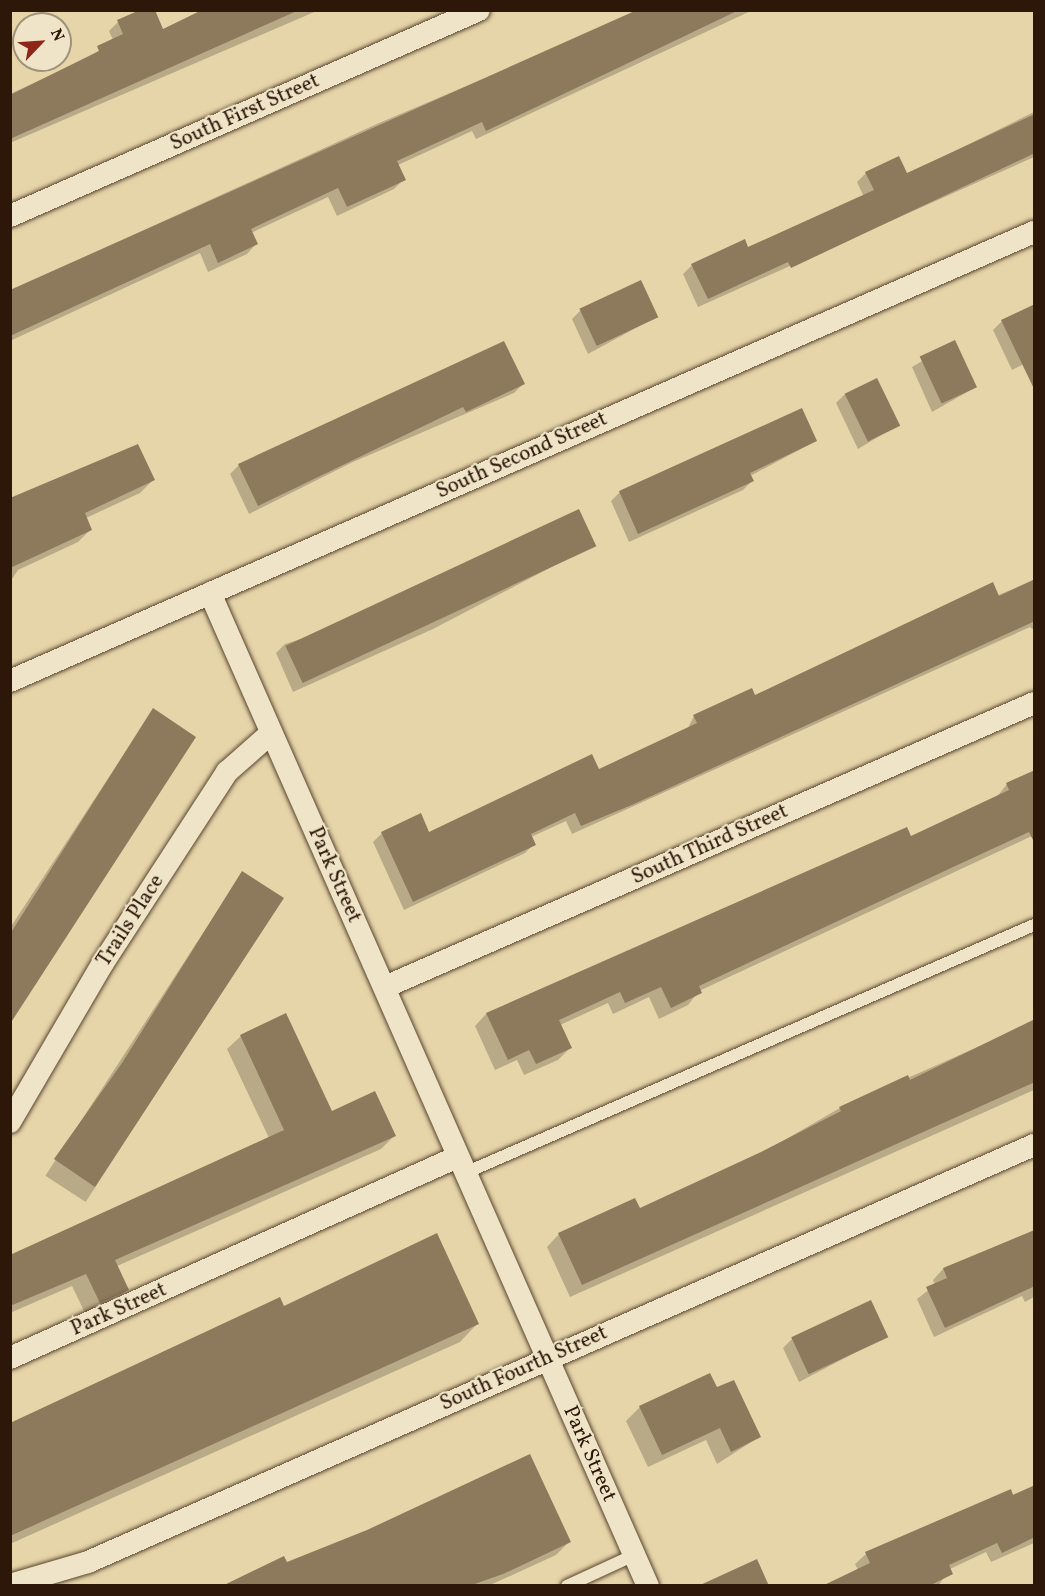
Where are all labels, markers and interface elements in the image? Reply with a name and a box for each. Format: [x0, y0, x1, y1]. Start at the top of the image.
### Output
north arrow [12, 12, 72, 72]
text: N [44, 25, 69, 45]
street label: South First Street [167, 69, 323, 157]
street label: South Second Street [433, 407, 611, 505]
street label: South Third Street [628, 799, 792, 891]
street label: Park Street [302, 823, 366, 927]
street label: Trails Place [92, 870, 170, 972]
street label: Park Street [67, 1278, 171, 1342]
street label: South Fourth Street [436, 1321, 612, 1417]
street label: Park Street [557, 1402, 621, 1506]

